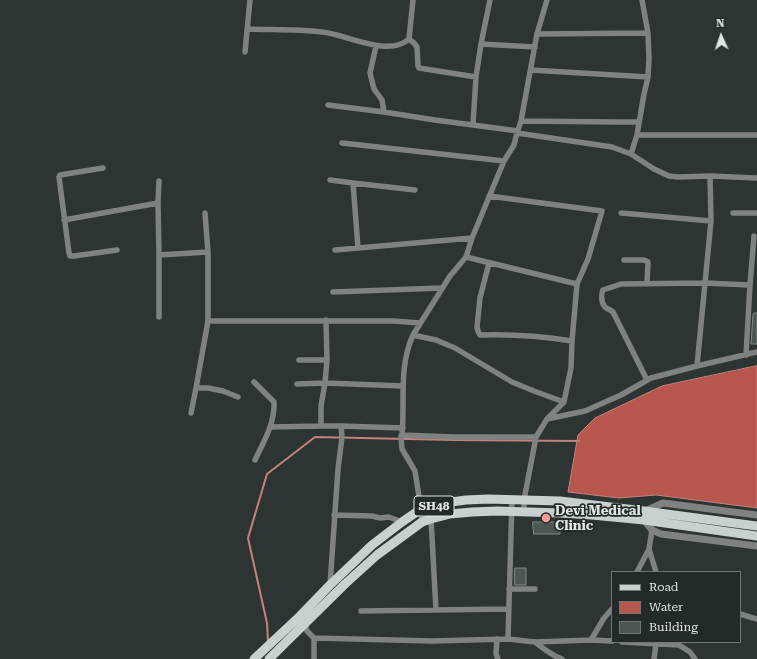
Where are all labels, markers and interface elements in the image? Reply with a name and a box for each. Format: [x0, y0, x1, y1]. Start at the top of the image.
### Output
north arrow [701, 16, 741, 56]
text: N [716, 17, 725, 30]
road number: SH48 [414, 496, 454, 516]
place label: Devi Medical Clinic [555, 503, 641, 534]
marker: Devi Medical Clinic [540, 512, 552, 524]
legend [611, 571, 741, 643]
text: Road [649, 580, 678, 594]
text: Water [649, 600, 683, 614]
text: Building [649, 620, 698, 634]

